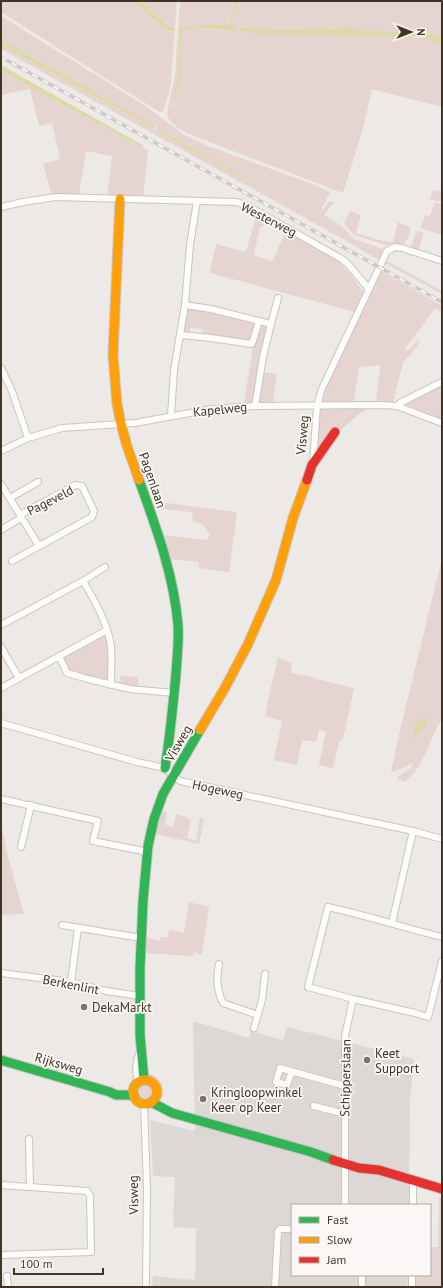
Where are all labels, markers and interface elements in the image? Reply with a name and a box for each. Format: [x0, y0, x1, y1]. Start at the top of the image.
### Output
north arrow [391, 12, 431, 52]
text: N [414, 28, 428, 36]
street label: Westerweg [238, 198, 300, 241]
street label: Kapelweg [192, 398, 248, 421]
street label: Visweg [292, 415, 313, 456]
street label: Pagenlaan [135, 450, 170, 510]
street label: Pageveld [24, 482, 76, 519]
street label: Visweg [161, 722, 196, 765]
street label: Hogeweg [191, 776, 245, 803]
street label: Berkenlint [41, 971, 101, 998]
place label: DekaMarkt [92, 999, 152, 1016]
marker: DekaMarkt [79, 1002, 89, 1012]
street label: Schipperslaan [336, 1039, 355, 1117]
place label: Keet Support [375, 1045, 420, 1077]
street label: Rijksweg [33, 1049, 85, 1078]
marker: Keet Support [362, 1055, 372, 1065]
place label: Kringloopwinkel Keer op Keer [211, 1084, 302, 1116]
marker: Kringloopwinkel Keer op Keer [198, 1094, 208, 1104]
street label: Visweg [125, 1175, 142, 1216]
legend [291, 1204, 431, 1276]
text: Fast [327, 1212, 348, 1227]
text: Slow [327, 1232, 352, 1247]
scale bar [14, 1250, 103, 1276]
text: Jam [326, 1252, 346, 1267]
text: 100 m [20, 1256, 53, 1271]

